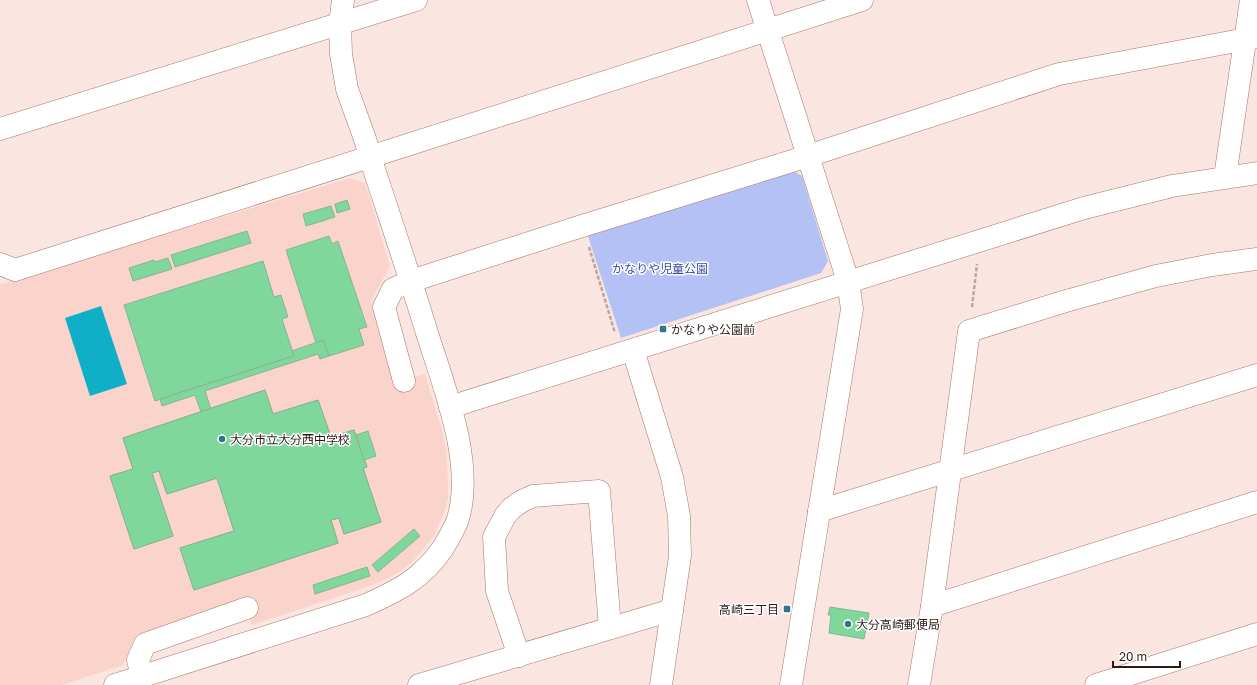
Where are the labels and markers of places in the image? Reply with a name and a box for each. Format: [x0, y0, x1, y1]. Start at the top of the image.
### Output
place label: かなりや公園前 [671, 322, 755, 337]
marker: かなりや公園前 [658, 324, 668, 334]
place label: 大分市立大分西中学校 [230, 432, 350, 447]
marker: 大分市立大分西中学校 [217, 434, 227, 444]
place label: 高崎三丁目 [719, 602, 779, 617]
marker: 高崎三丁目 [782, 604, 792, 614]
place label: 大分高崎郵便局 [856, 617, 940, 632]
marker: 大分高崎郵便局 [843, 619, 853, 629]

